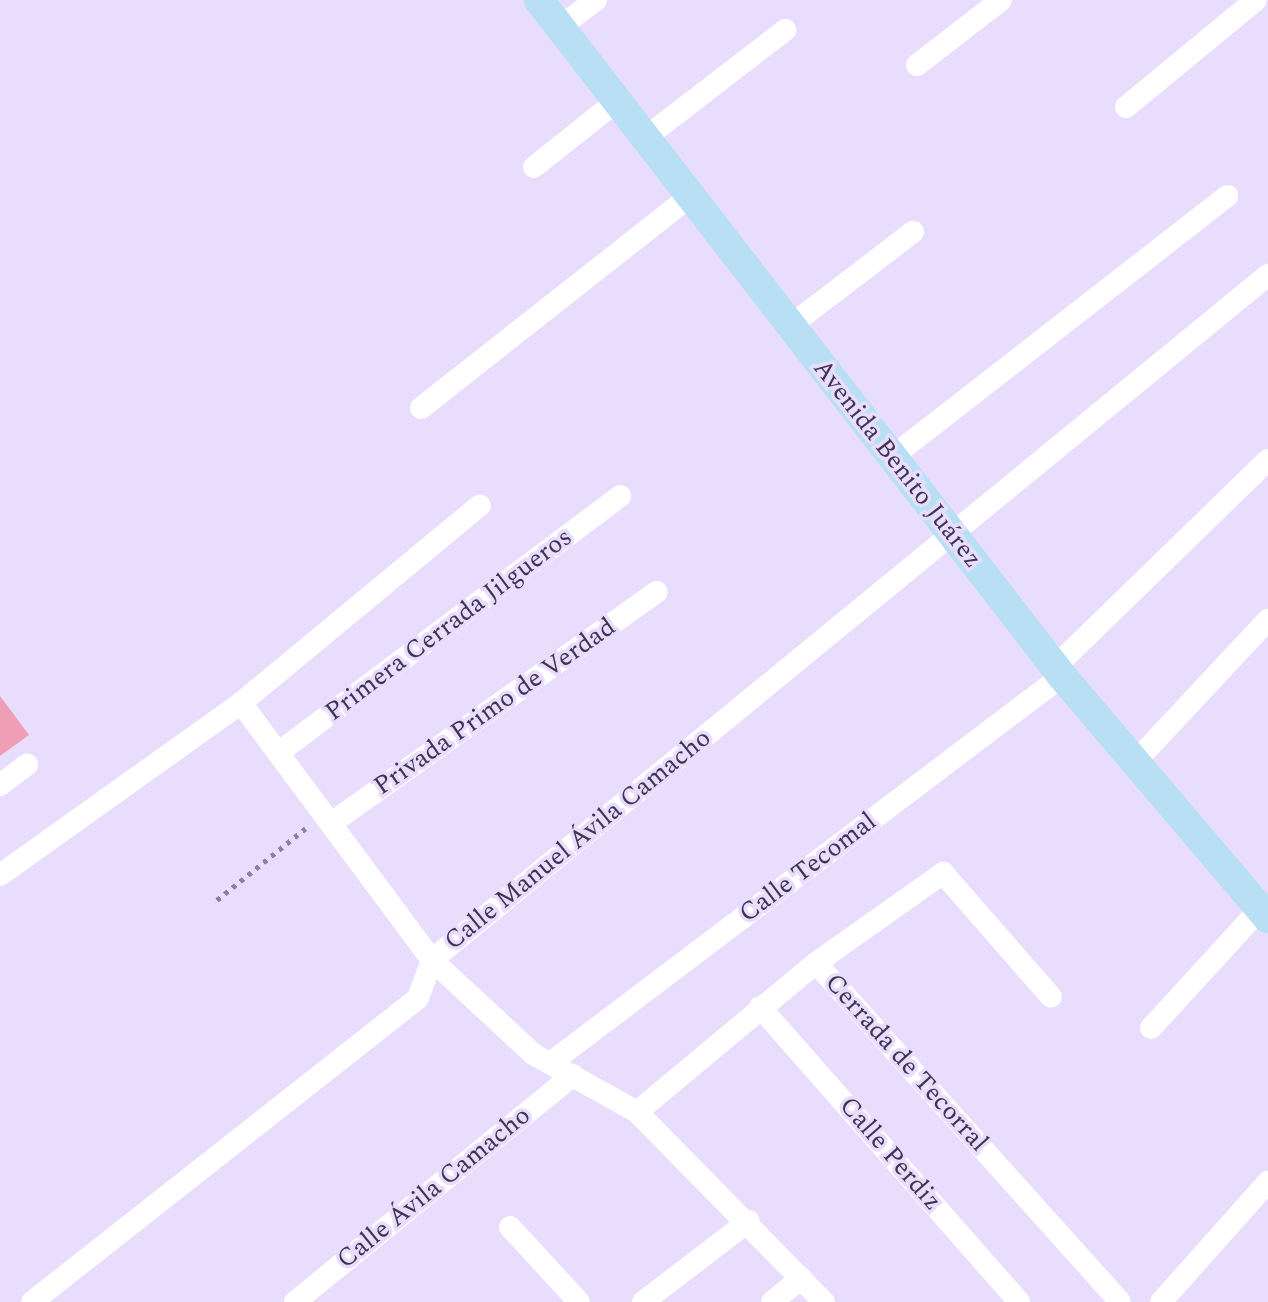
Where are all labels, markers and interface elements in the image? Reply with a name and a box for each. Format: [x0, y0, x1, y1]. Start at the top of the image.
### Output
street label: Avenida Benito Juárez [806, 354, 988, 574]
street label: Primera Cerrada Jilgueros [319, 522, 579, 728]
street label: Privada Primo de Verdad [368, 612, 622, 802]
street label: Calle Manuel Ávila Camacho [438, 723, 718, 957]
street label: Calle Tecomal [733, 806, 883, 930]
street label: Cerrada de Tecorral [818, 968, 994, 1158]
street label: Calle Perdiz [832, 1091, 948, 1217]
street label: Calle Ávila Camacho [331, 1100, 537, 1276]

